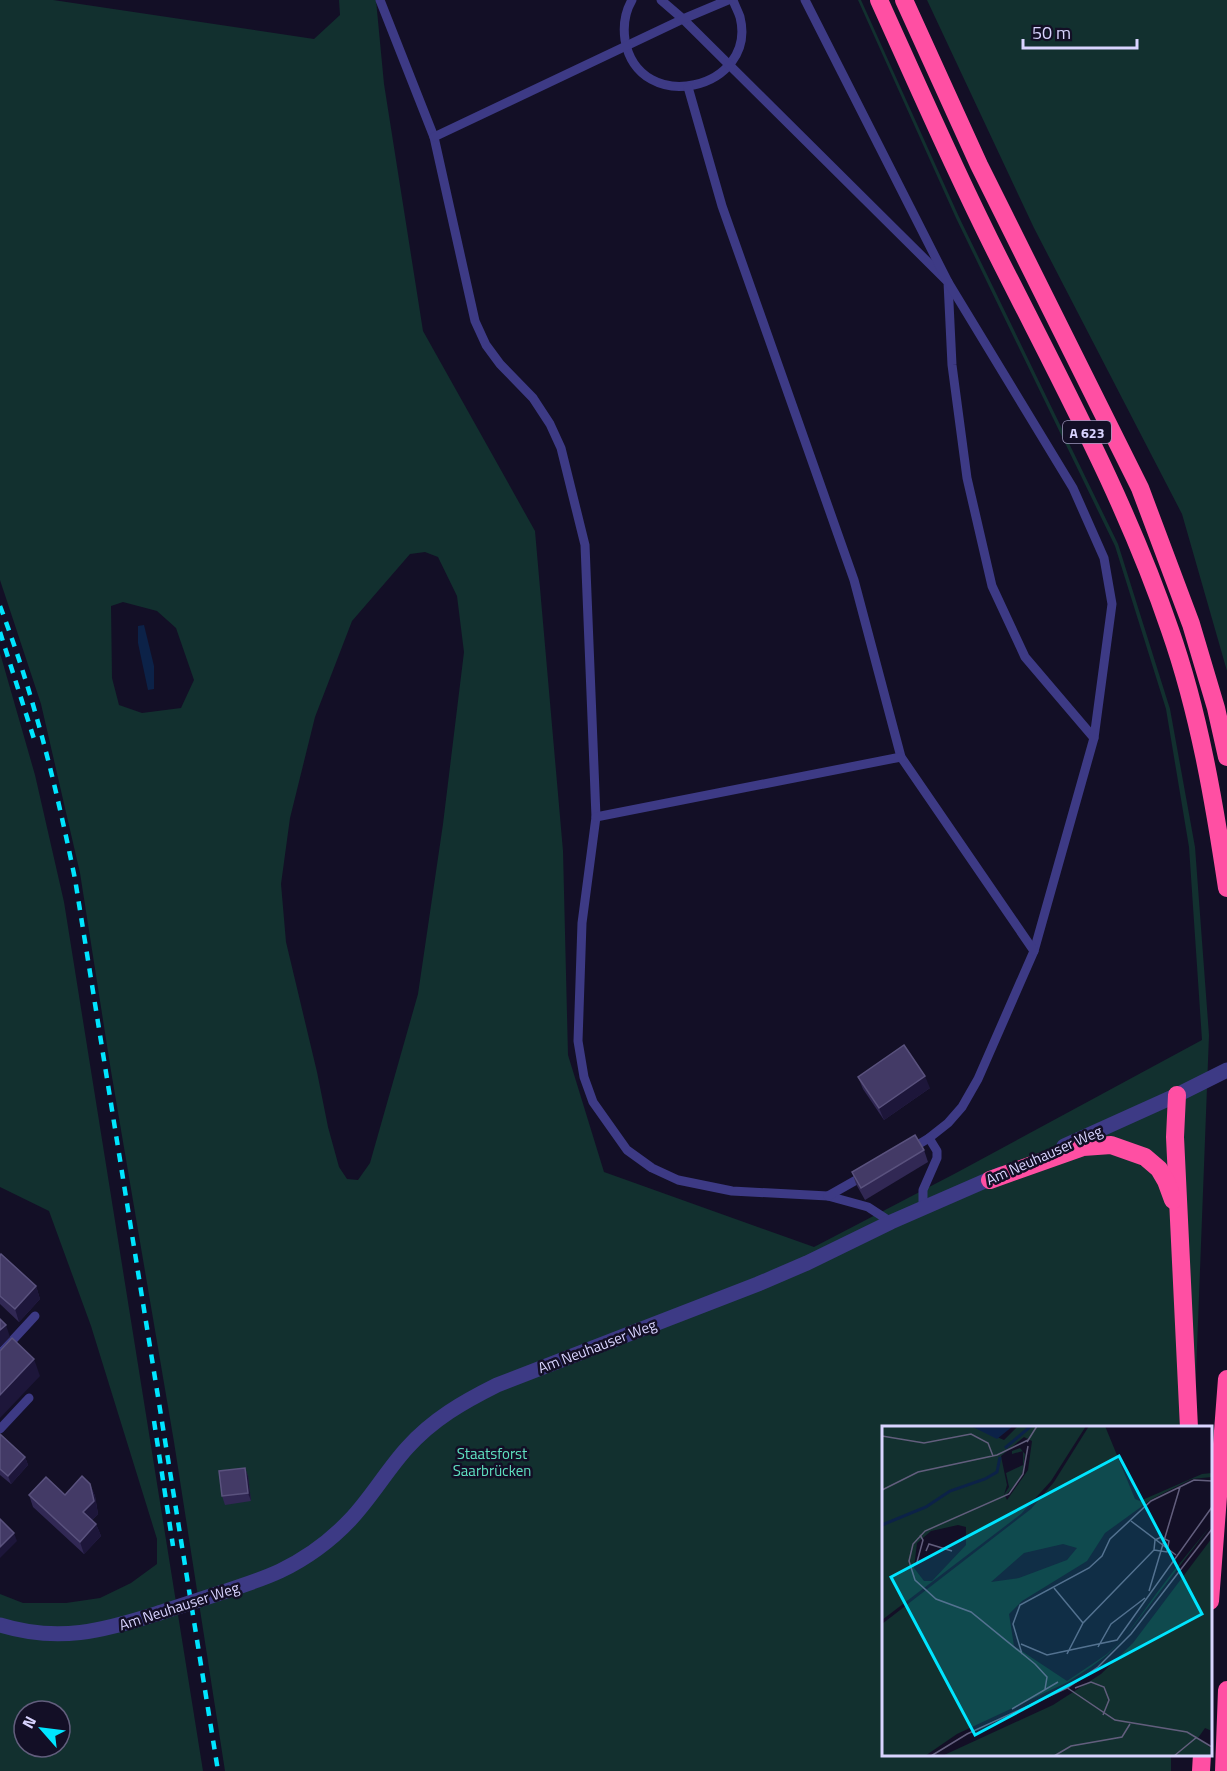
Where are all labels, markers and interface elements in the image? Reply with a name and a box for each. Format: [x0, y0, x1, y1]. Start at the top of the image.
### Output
scale bar [1023, 12, 1137, 50]
text: 50 m [1032, 19, 1071, 46]
road number: A 623 [1063, 421, 1111, 443]
street label: Am Neuhauser Weg [982, 1119, 1106, 1191]
street label: Am Neuhauser Weg [534, 1313, 660, 1379]
inset map [882, 1426, 1212, 1756]
park label: Staatsforst Saarbrücken [453, 1442, 531, 1482]
street label: Am Neuhauser Weg [116, 1576, 242, 1636]
north arrow [12, 1699, 72, 1759]
text: N [16, 1711, 42, 1732]

